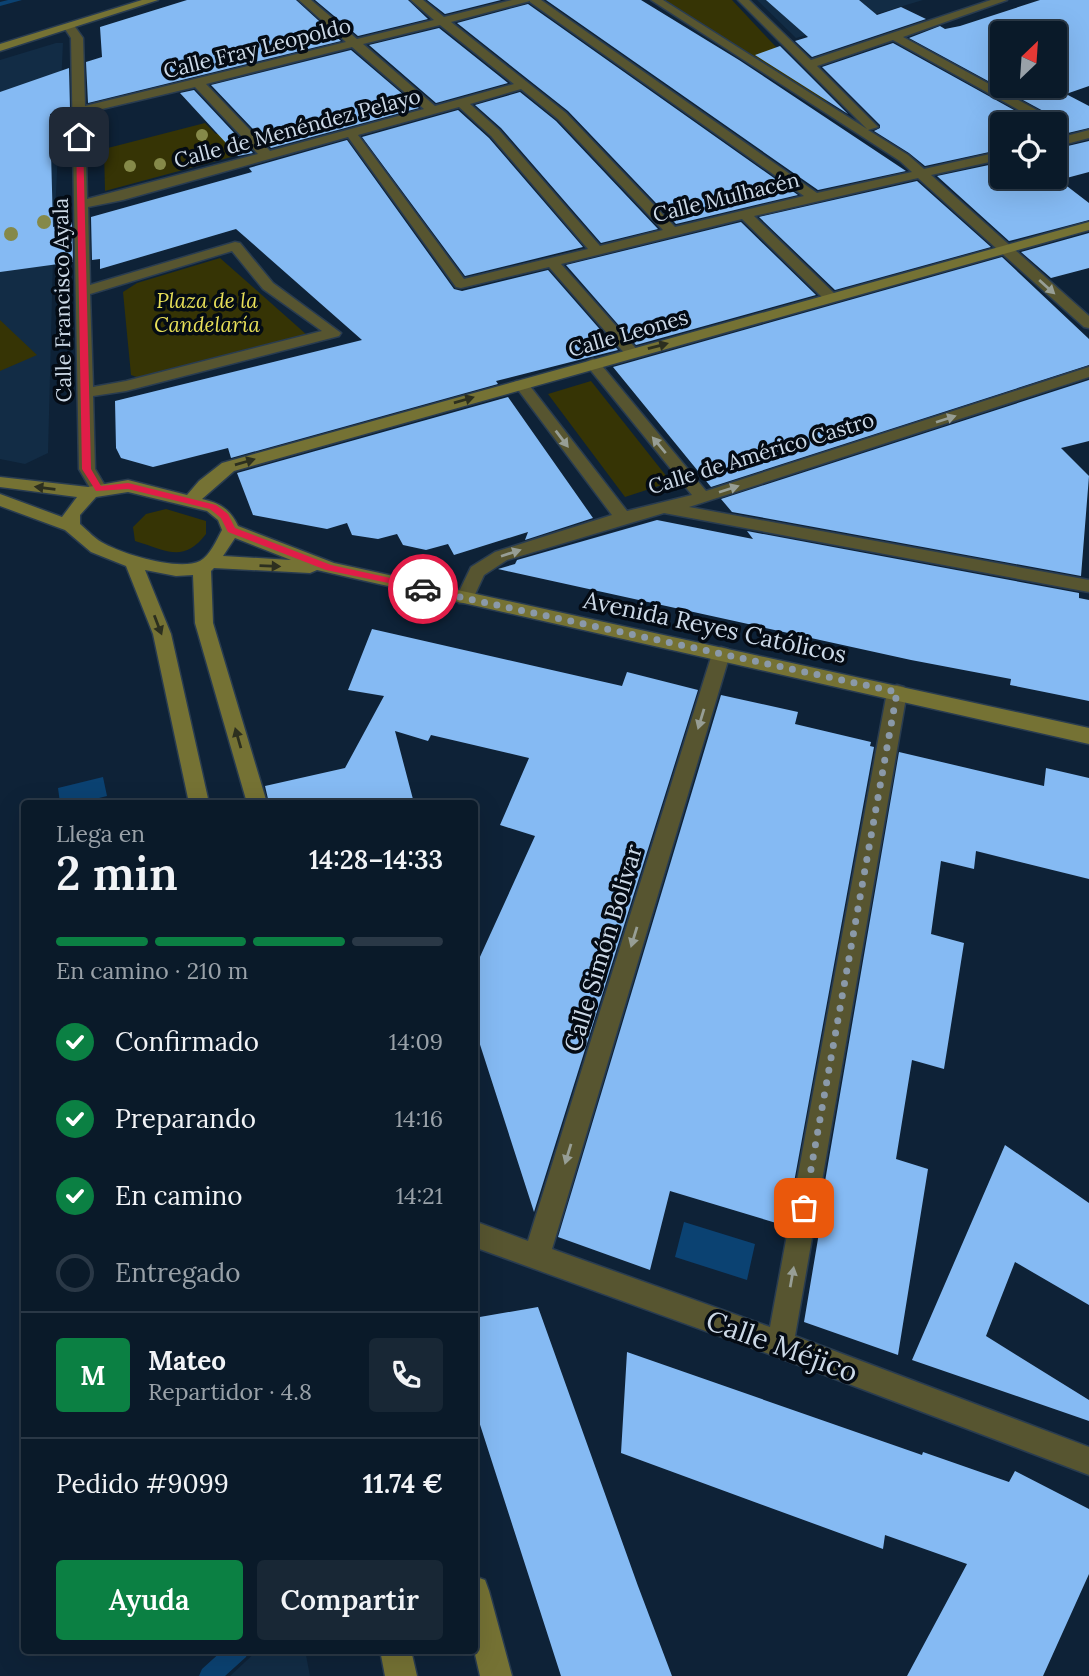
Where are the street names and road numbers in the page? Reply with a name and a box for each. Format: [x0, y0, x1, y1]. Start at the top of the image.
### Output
street label: Calle Fray Leopoldo [160, 12, 354, 84]
street label: Calle de Menéndez Pelayo [171, 82, 423, 174]
street label: Calle Mulhacén [650, 166, 802, 228]
street label: Calle Francisco Ayala [47, 197, 77, 403]
street label: Calle Leones [565, 303, 691, 363]
street label: Calle de Américo Castro [645, 406, 877, 500]
street label: Avenida Reyes Católicos [580, 584, 849, 670]
street label: Calle Simón Bolivar [557, 840, 649, 1055]
street label: Calle Méjico [701, 1302, 863, 1390]

